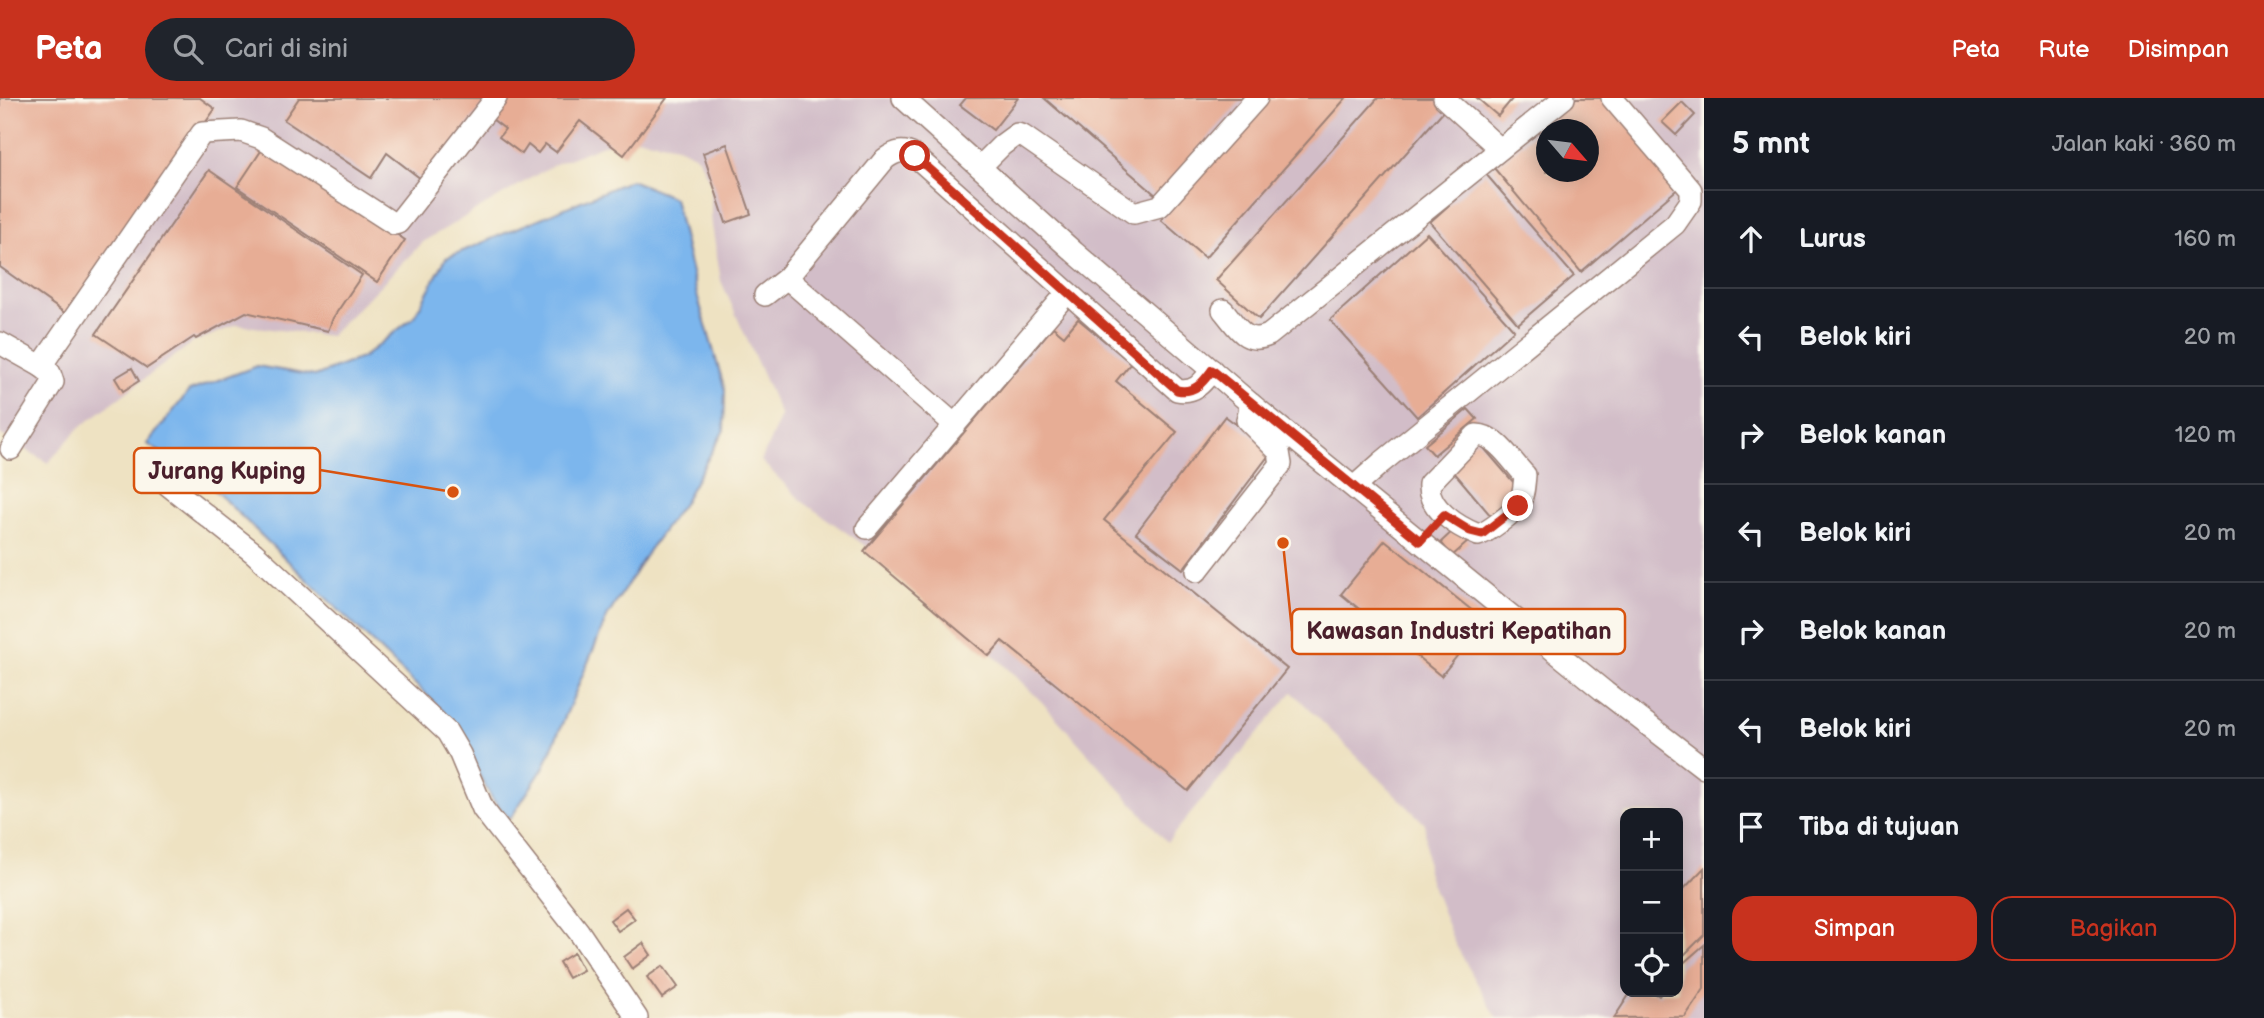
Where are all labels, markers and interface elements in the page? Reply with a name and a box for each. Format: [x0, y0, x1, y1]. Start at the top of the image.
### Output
search box [145, 18, 635, 81]
text: Peta [35, 29, 103, 69]
icon: search [169, 30, 207, 68]
text: Cari di sini [225, 34, 348, 65]
text: Peta [1952, 35, 2000, 64]
text: Rute [2038, 35, 2090, 64]
text: Disimpan [2128, 35, 2229, 64]
north arrow [1536, 119, 1599, 182]
text: 5 mnt [1732, 126, 1810, 162]
text: Jalan kaki · 360 m [2052, 130, 2236, 158]
route start [899, 140, 930, 171]
icon: ahead [1732, 220, 1770, 258]
text: Lurus [1799, 224, 1866, 255]
text: 160 m [2174, 225, 2236, 253]
icon: left [1732, 318, 1770, 356]
text: Belok kiri [1799, 322, 1911, 353]
text: 20 m [2184, 323, 2236, 351]
icon: right [1732, 416, 1770, 454]
text: Belok kanan [1799, 420, 1946, 451]
text: 120 m [2175, 421, 2236, 449]
callout: Jurang Kuping [134, 448, 320, 493]
text: Jurang Kuping [148, 457, 306, 486]
route end [1502, 490, 1533, 521]
icon: left [1732, 514, 1770, 552]
text: Belok kiri [1799, 518, 1911, 549]
text: 20 m [2184, 519, 2236, 547]
callout: Kawasan Industri Kepatihan [1292, 609, 1625, 654]
icon: right [1732, 612, 1770, 650]
text: Belok kanan [1799, 616, 1946, 647]
text: Kawasan Industri Kepatihan [1306, 617, 1612, 646]
text: 20 m [2184, 617, 2236, 645]
icon: left [1732, 710, 1770, 748]
text: Belok kiri [1799, 714, 1911, 745]
text: 20 m [2184, 715, 2236, 743]
map controls [1620, 808, 1683, 997]
button: + [1620, 808, 1683, 871]
icon: arrive [1732, 808, 1770, 846]
text: Tiba di tujuan [1799, 812, 1959, 843]
button: − [1620, 871, 1683, 934]
button: Simpan [1732, 896, 1977, 961]
button: Bagikan [1991, 896, 2236, 961]
button: locate [1620, 934, 1683, 997]

